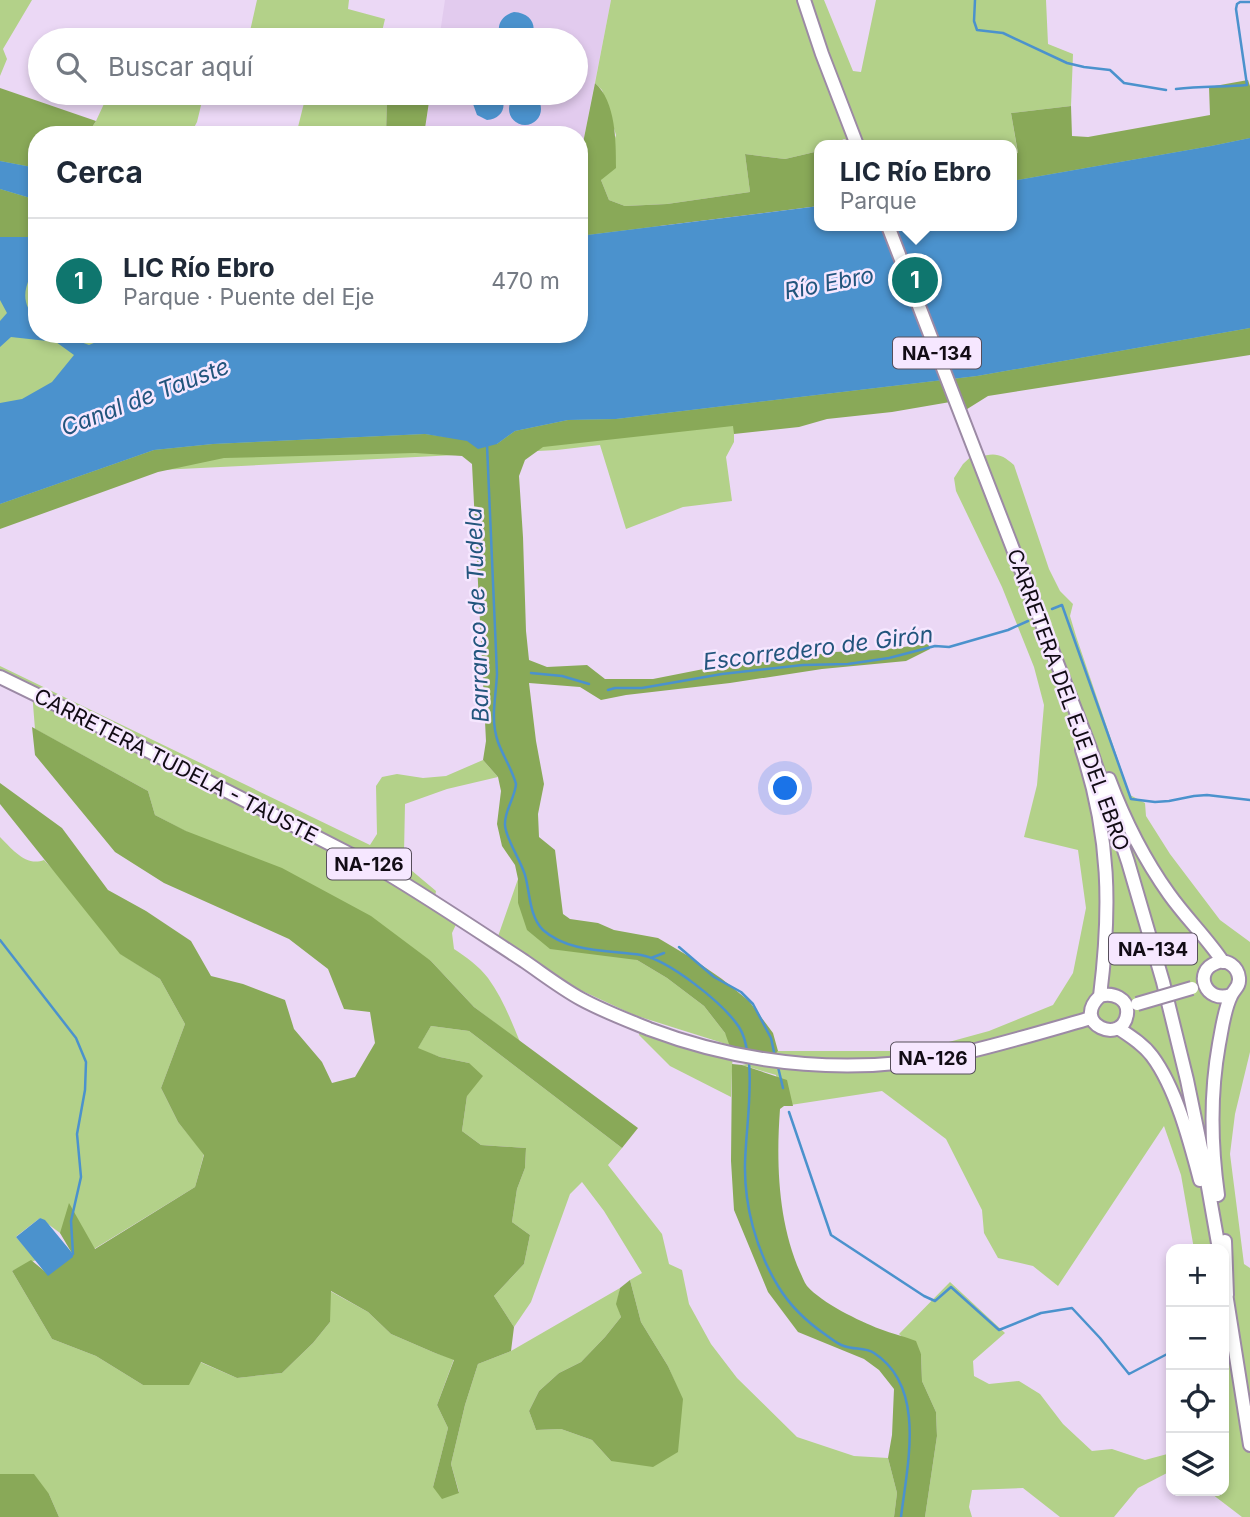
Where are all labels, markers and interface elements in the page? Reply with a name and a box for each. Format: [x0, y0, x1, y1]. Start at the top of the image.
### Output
search box [28, 28, 588, 105]
icon: search [52, 48, 90, 86]
text: Buscar aquí [108, 51, 253, 82]
popup [814, 140, 1017, 231]
text: Cerca [56, 154, 143, 190]
text: LIC Río Ebro [840, 156, 991, 187]
text: Parque [840, 187, 917, 215]
text: LIC Río Ebro [123, 252, 275, 283]
pin: 1 [892, 254, 938, 306]
water label: Río Ebro [782, 261, 876, 305]
text: 1 [74, 267, 84, 295]
text: 470 m [491, 267, 560, 295]
text: Parque · Puente del Eje [123, 283, 374, 311]
road number: NA-134 [893, 338, 981, 368]
water label: Canal de Tauste [57, 352, 233, 442]
water label: Barranco de Tudela [459, 507, 495, 723]
street label: CARRETERA DEL EJE DEL EBRO [1002, 546, 1135, 854]
water label: Escorredero de Girón [701, 620, 935, 676]
street label: CARRETERA TUDELA - TAUSTE [30, 683, 322, 848]
your location [768, 771, 802, 805]
road number: NA-126 [327, 848, 411, 880]
road number: NA-134 [1109, 934, 1197, 965]
road number: NA-126 [891, 1042, 975, 1074]
map controls [1166, 1244, 1229, 1496]
button: + [1166, 1244, 1229, 1307]
button: − [1166, 1307, 1229, 1370]
button: locate [1166, 1370, 1229, 1433]
button: layers [1166, 1433, 1229, 1496]

